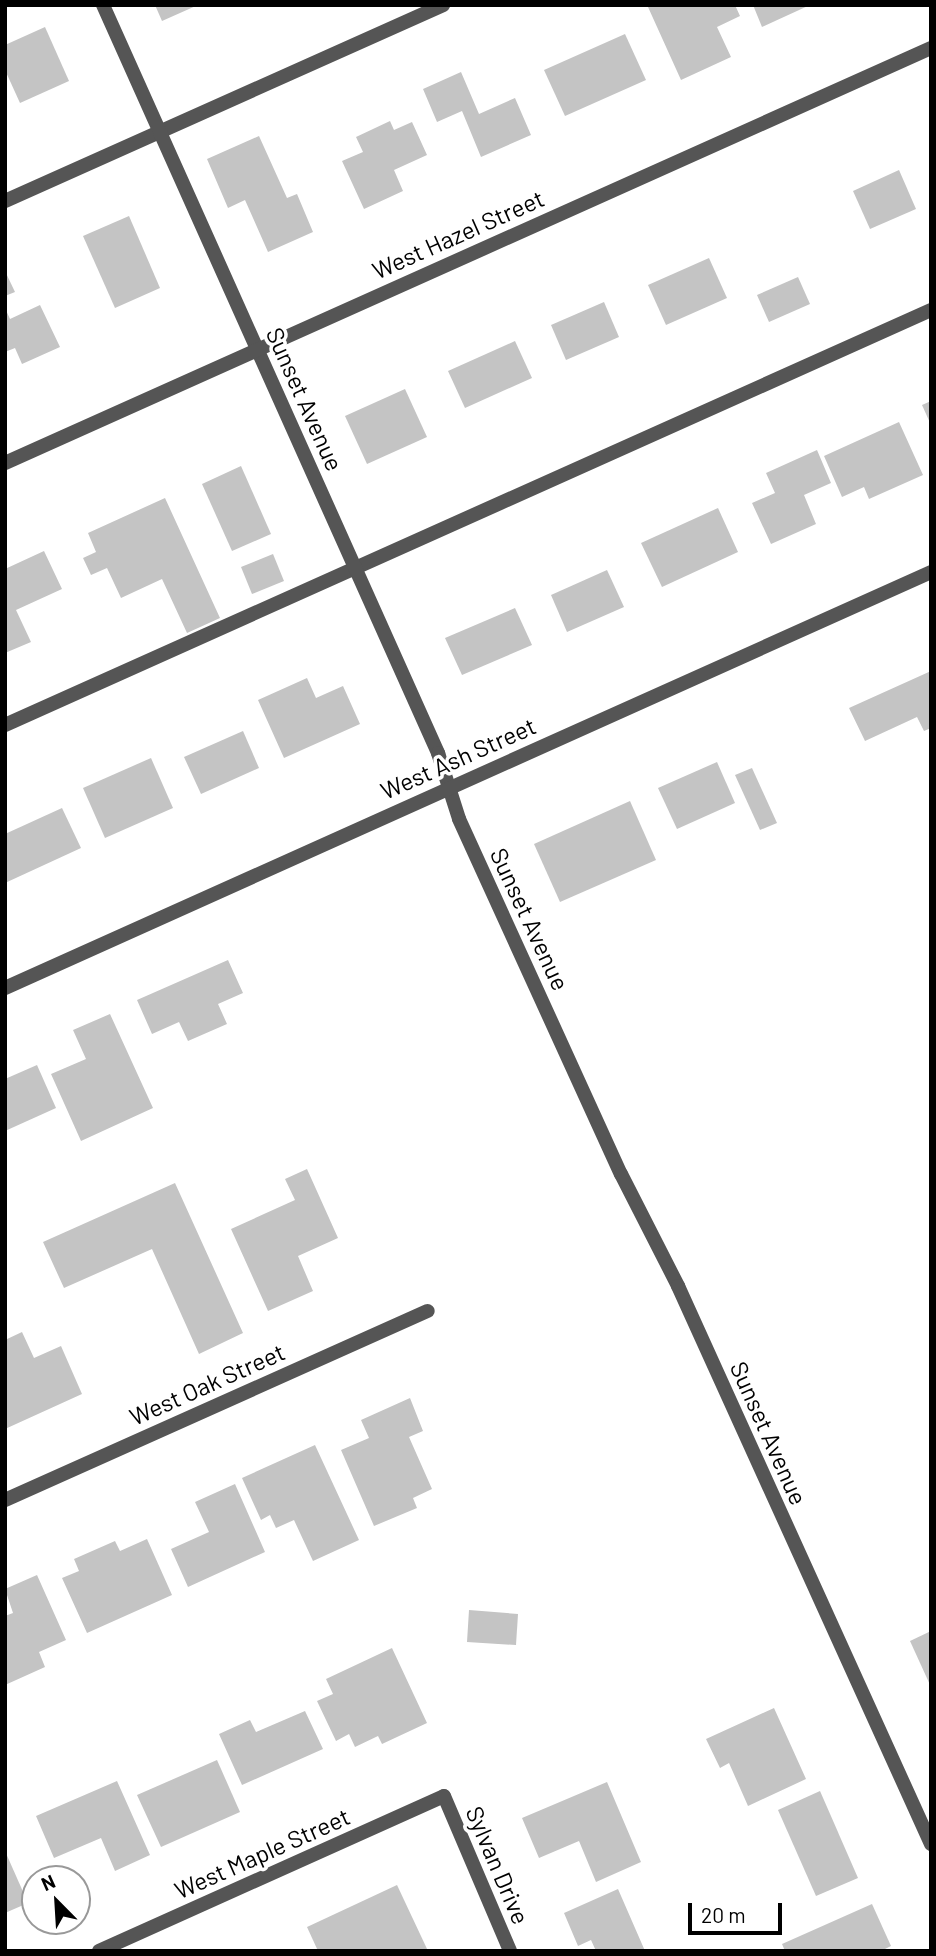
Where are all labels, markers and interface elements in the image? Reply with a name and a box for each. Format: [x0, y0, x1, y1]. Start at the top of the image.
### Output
street label: West Hazel Street [368, 183, 548, 285]
street label: Sunset Avenue [261, 323, 349, 475]
street label: West Ash Street [376, 711, 540, 805]
street label: Sunset Avenue [484, 843, 576, 995]
street label: West Oak Street [125, 1337, 289, 1431]
street label: Sunset Avenue [725, 1357, 813, 1509]
street label: West Maple Street [170, 1801, 354, 1905]
street label: Sylvan Drive [460, 1802, 536, 1928]
north arrow [21, 1865, 91, 1935]
text: N [38, 1869, 59, 1895]
scale bar [691, 1890, 786, 1934]
text: 20 m [701, 1902, 746, 1927]

